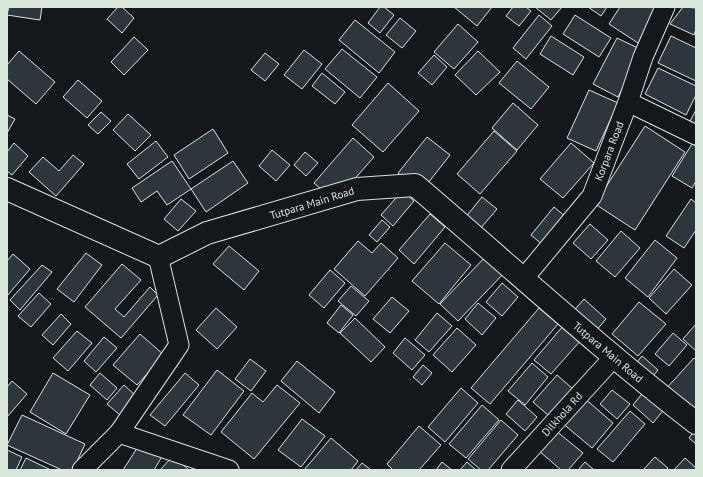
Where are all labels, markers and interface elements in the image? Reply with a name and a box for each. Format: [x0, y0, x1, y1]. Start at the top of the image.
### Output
street label: Korpara Road [591, 119, 627, 183]
street label: Tutpara Main Road [268, 183, 356, 222]
street label: Tutpara Main Road [570, 319, 646, 386]
street label: Dilkhola Rd [539, 389, 586, 439]

